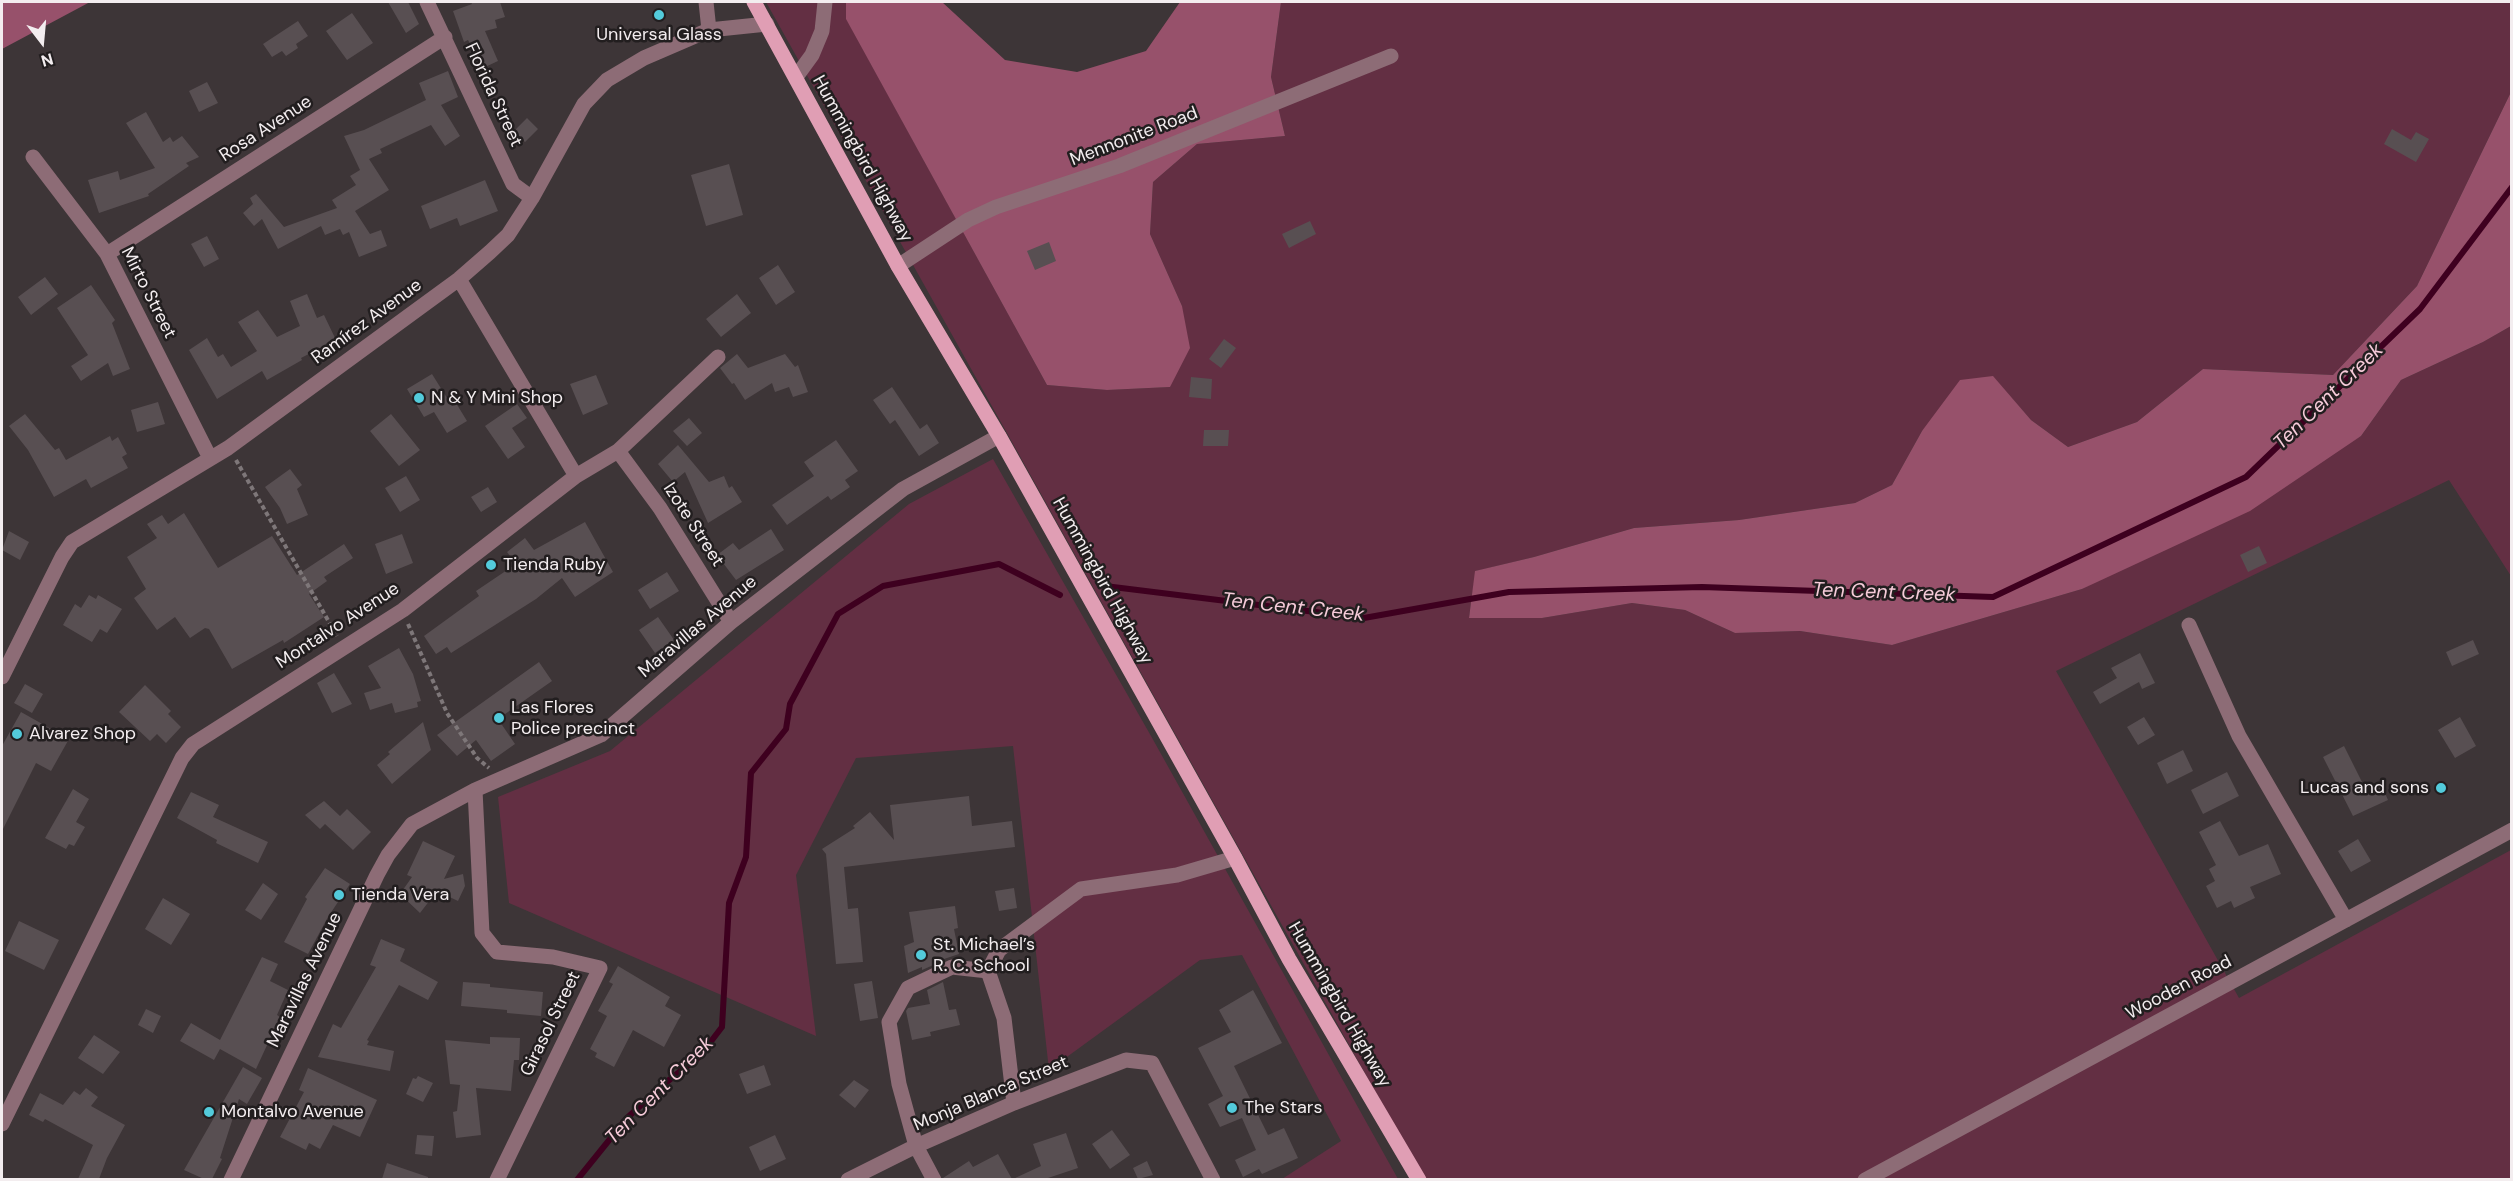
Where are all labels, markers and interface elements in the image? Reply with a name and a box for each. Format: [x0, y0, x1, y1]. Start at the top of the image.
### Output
marker: Universal Glass [652, 8, 666, 22]
north arrow [12, 12, 72, 72]
place label: Universal Glass [596, 24, 722, 46]
street label: Florida Street [460, 40, 526, 150]
text: N [39, 48, 56, 71]
street label: Hummingbird Highway [807, 72, 917, 246]
street label: Rosa Avenue [216, 91, 316, 167]
street label: Mennonite Road [1067, 103, 1201, 171]
street label: Mirto Street [116, 244, 180, 342]
street label: Ramírez Avenue [308, 275, 426, 369]
water label: Ten Cent Creek [2269, 339, 2389, 455]
place label: N & Y Mini Shop [431, 387, 563, 409]
marker: N & Y Mini Shop [412, 391, 426, 405]
street label: Izote Street [658, 479, 728, 571]
street label: Hummingbird Highway [1047, 494, 1157, 668]
place label: Tienda Ruby [503, 554, 605, 576]
marker: Tienda Ruby [484, 558, 498, 572]
street label: Maravillas Avenue [635, 571, 761, 683]
street label: Montalvo Avenue [272, 578, 404, 674]
water label: Ten Cent Creek [1812, 579, 1956, 607]
water label: Ten Cent Creek [1220, 589, 1366, 627]
place label: Las Flores Police precinct [511, 697, 635, 740]
marker: Las Flores Police precinct [492, 711, 506, 725]
place label: Alvarez Shop [29, 723, 136, 745]
marker: Alvarez Shop [10, 727, 24, 741]
place label: Lucas and sons [2300, 777, 2429, 799]
marker: Lucas and sons [2434, 781, 2448, 795]
place label: Tienda Vera [351, 884, 449, 906]
marker: Tienda Vera [332, 888, 346, 902]
street label: Maravillas Avenue [263, 909, 347, 1051]
street label: Hummingbird Highway [1283, 919, 1395, 1091]
place label: St. Michael’s R. C. School [933, 934, 1035, 976]
marker: St. Michael’s R. C. School [914, 948, 928, 962]
street label: Wooden Road [2123, 951, 2235, 1025]
street label: Girasol Street [516, 968, 586, 1080]
water label: Ten Cent Creek [601, 1032, 719, 1150]
street label: Monja Blanca Street [910, 1052, 1072, 1136]
place label: The Stars [1244, 1097, 1322, 1119]
place label: Montalvo Avenue [221, 1101, 364, 1123]
marker: The Stars [1225, 1101, 1239, 1115]
marker: Montalvo Avenue [202, 1105, 216, 1119]

